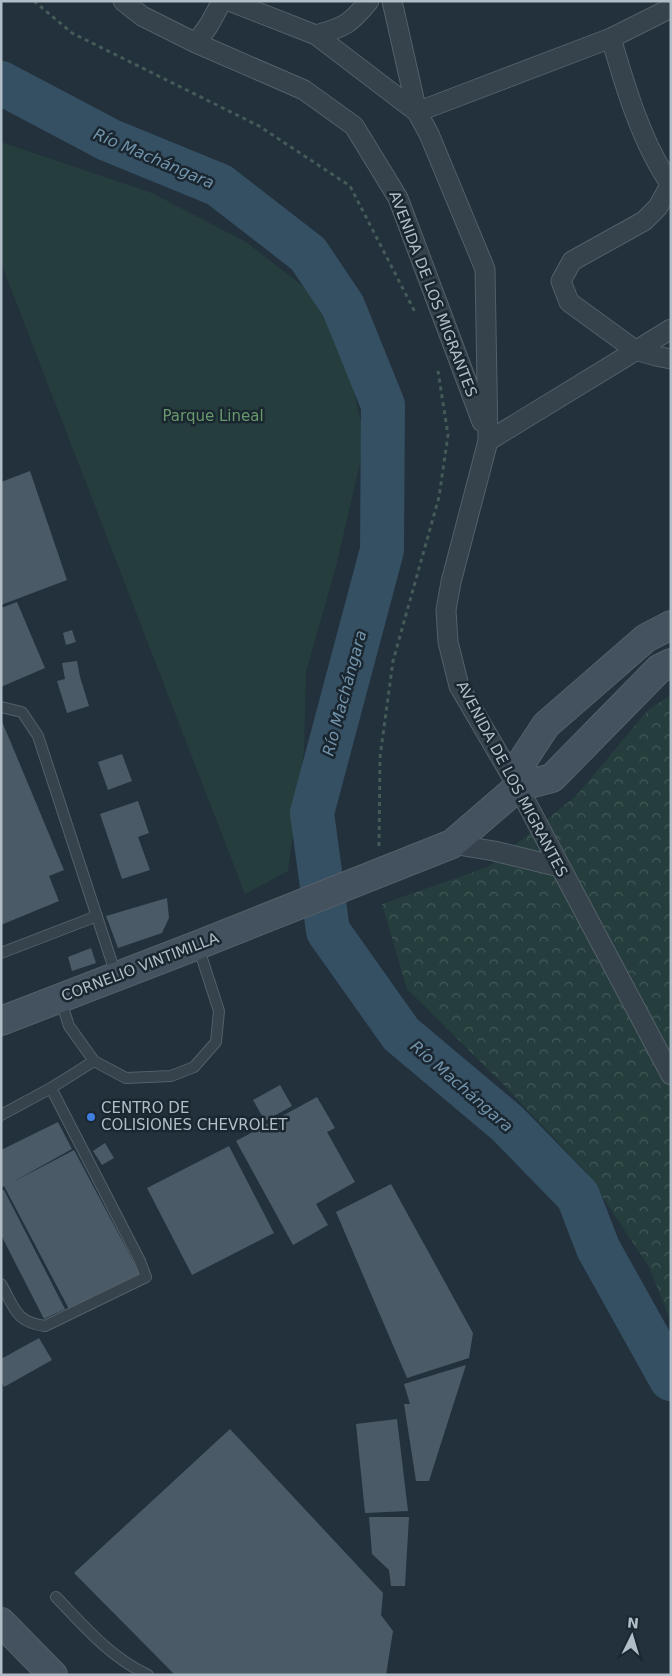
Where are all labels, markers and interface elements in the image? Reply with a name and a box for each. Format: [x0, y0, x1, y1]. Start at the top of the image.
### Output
water label: Río Machángara [91, 124, 217, 192]
street label: AVENIDA DE LOS MIGRANTES [385, 188, 481, 400]
park label: Parque Lineal [162, 407, 264, 425]
water label: Río Machángara [319, 628, 370, 758]
street label: AVENIDA DE LOS MIGRANTES [453, 678, 571, 880]
street label: CORNELIO VINTIMILLA [59, 928, 222, 1005]
water label: Río Machángara [407, 1037, 517, 1136]
place label: CENTRO DE COLISIONES CHEVROLET [101, 1099, 288, 1134]
marker: CENTRO DE COLISIONES CHEVROLET [85, 1111, 97, 1123]
north arrow [607, 1611, 657, 1661]
text: N [627, 1615, 640, 1632]

